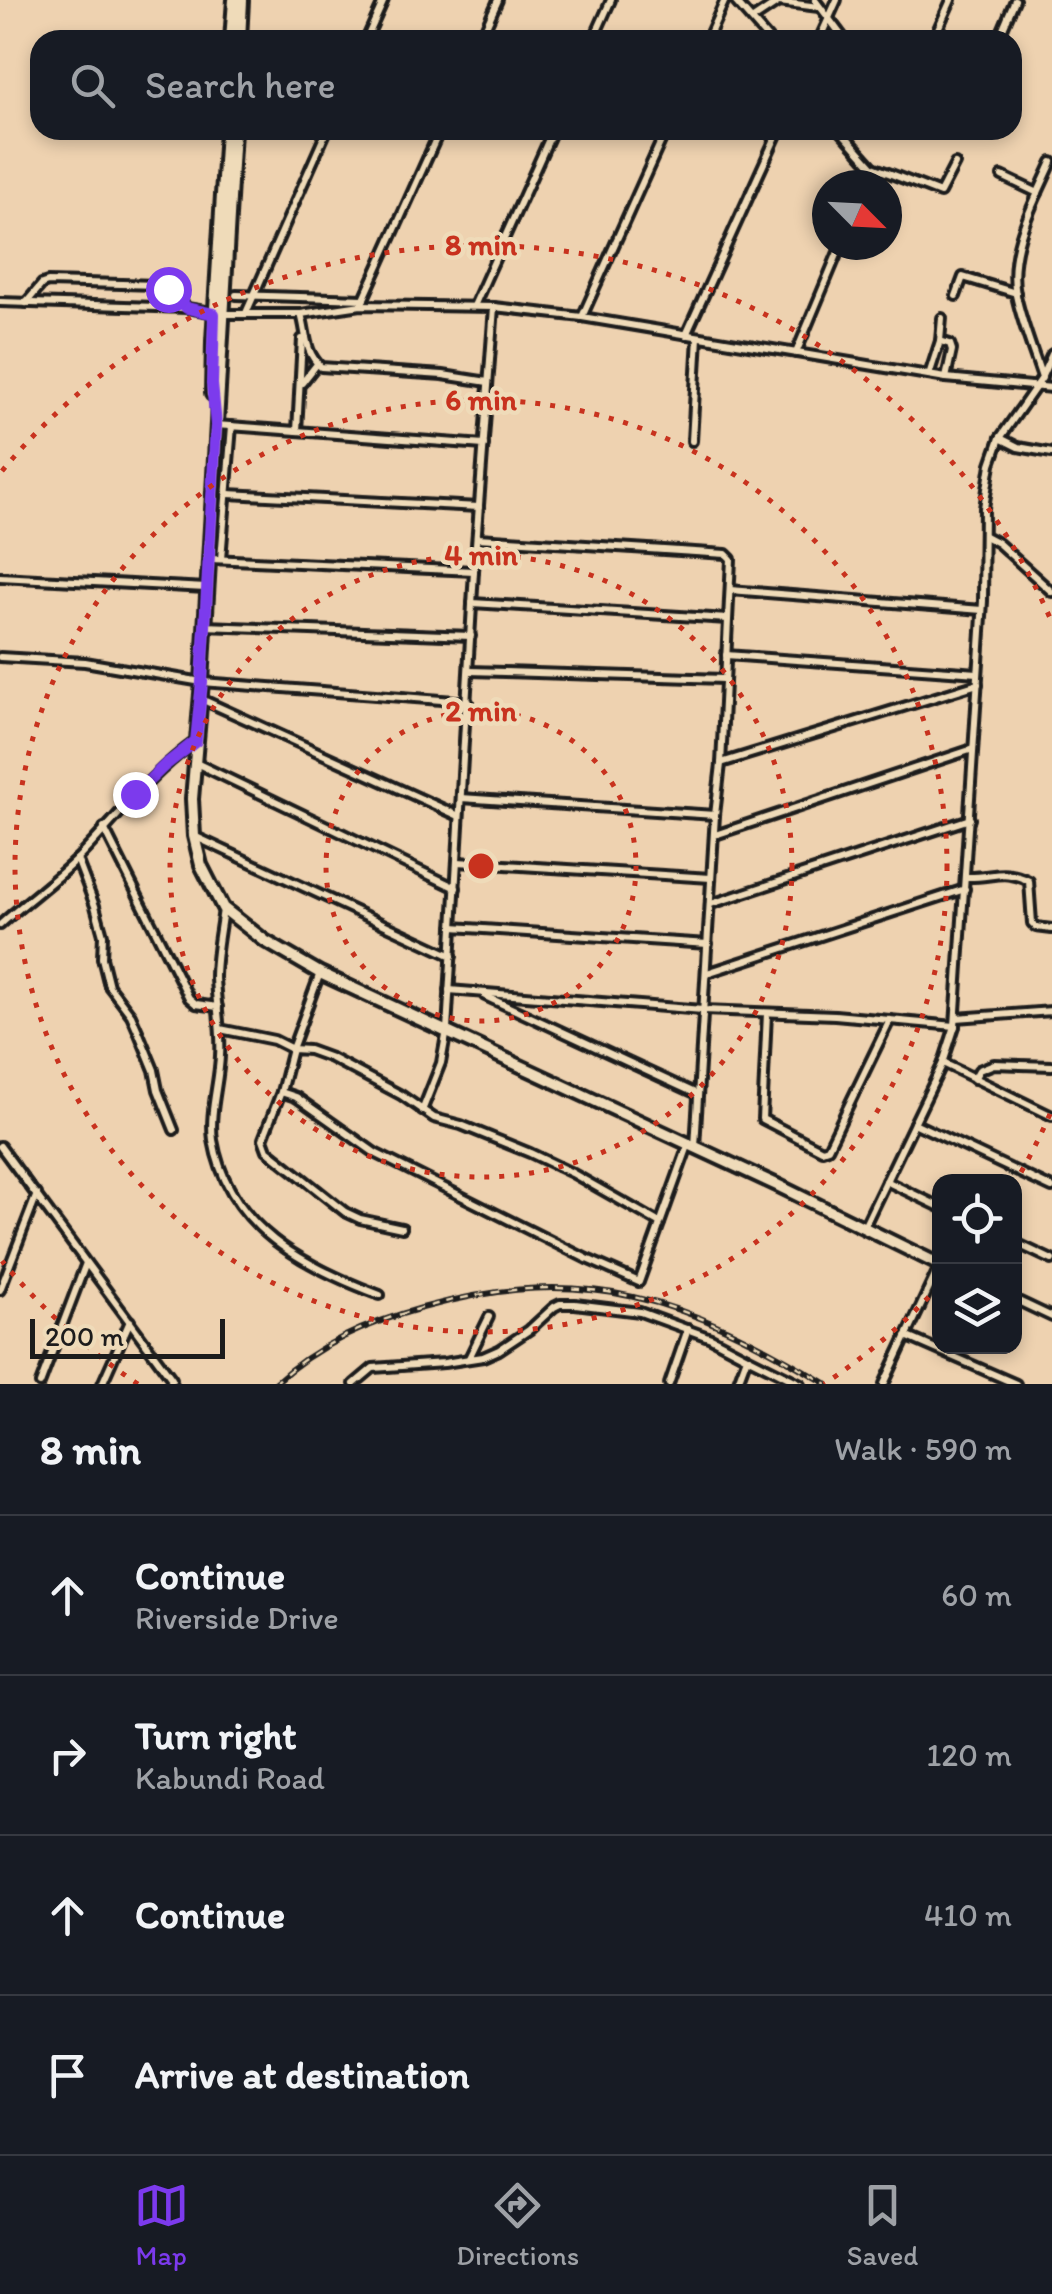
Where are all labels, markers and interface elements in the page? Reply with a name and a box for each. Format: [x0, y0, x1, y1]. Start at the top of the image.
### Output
search box [30, 30, 1022, 140]
icon: search [65, 58, 120, 113]
text: Search here [145, 62, 336, 108]
north arrow [812, 170, 902, 260]
text: 8 min [445, 226, 518, 263]
route start [146, 267, 192, 313]
text: 6 min [445, 381, 518, 418]
text: 4 min [444, 536, 519, 573]
text: 2 min [445, 692, 518, 729]
route end [113, 772, 159, 818]
centre of rings [463, 848, 499, 884]
map controls [932, 1174, 1022, 1354]
button: locate [932, 1174, 1022, 1264]
button: layers [932, 1264, 1022, 1354]
scale bar [30, 1314, 225, 1358]
text: 200 m [45, 1319, 124, 1353]
text: 8 min [40, 1424, 141, 1475]
text: Walk · 590 m [834, 1430, 1012, 1468]
text: Continue [135, 1553, 285, 1599]
icon: ahead [40, 1568, 95, 1623]
text: 60 m [941, 1576, 1012, 1614]
text: Riverside Drive [135, 1599, 339, 1637]
text: Turn right [135, 1713, 297, 1759]
icon: right [40, 1728, 95, 1783]
text: 120 m [926, 1736, 1012, 1774]
text: Kabundi Road [135, 1759, 325, 1797]
icon: ahead [40, 1888, 95, 1943]
text: Continue [135, 1892, 285, 1938]
text: 410 m [924, 1896, 1012, 1934]
icon: arrive [40, 2048, 95, 2103]
text: Arrive at destination [135, 2052, 470, 2098]
tab: Map [134, 2178, 189, 2272]
tab: Directions [456, 2178, 579, 2272]
tab: Saved [847, 2178, 918, 2272]

